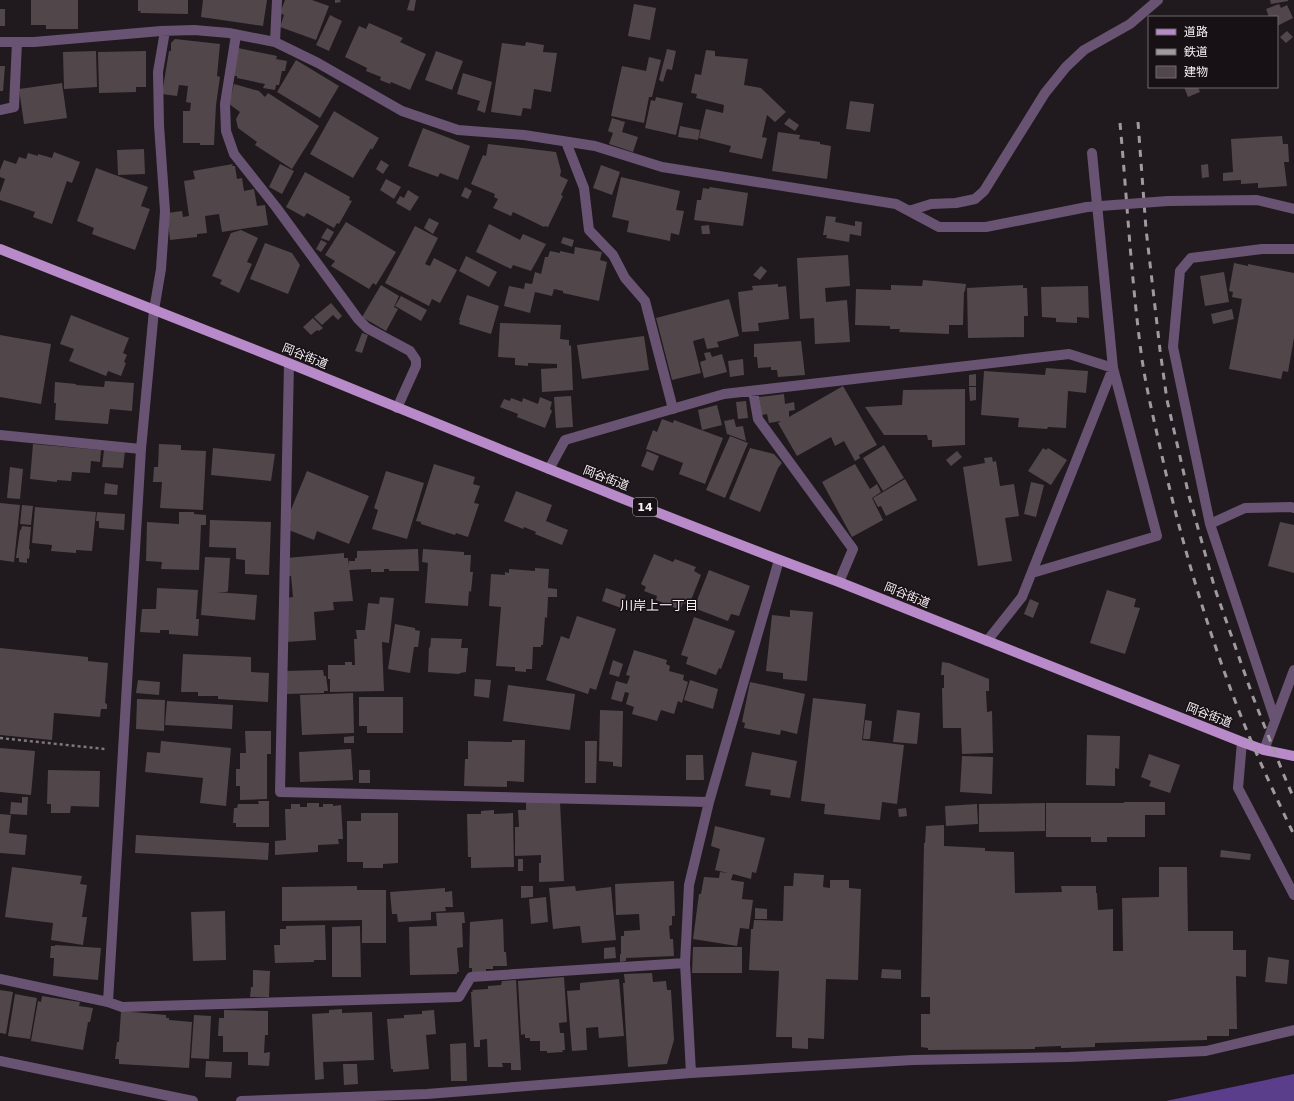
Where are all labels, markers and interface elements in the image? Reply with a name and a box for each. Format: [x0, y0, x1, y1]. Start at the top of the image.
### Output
legend [1148, 16, 1278, 88]
text: 道路 [1184, 25, 1208, 39]
text: 鉄道 [1184, 45, 1208, 59]
text: 建物 [1184, 65, 1208, 79]
street label: 岡谷街道 [280, 341, 330, 371]
street label: 岡谷街道 [581, 463, 631, 493]
road number: 14 [633, 498, 657, 516]
street label: 岡谷街道 [882, 580, 932, 610]
district label: 川岸上一丁目 [620, 598, 698, 613]
street label: 岡谷街道 [1184, 700, 1234, 730]

